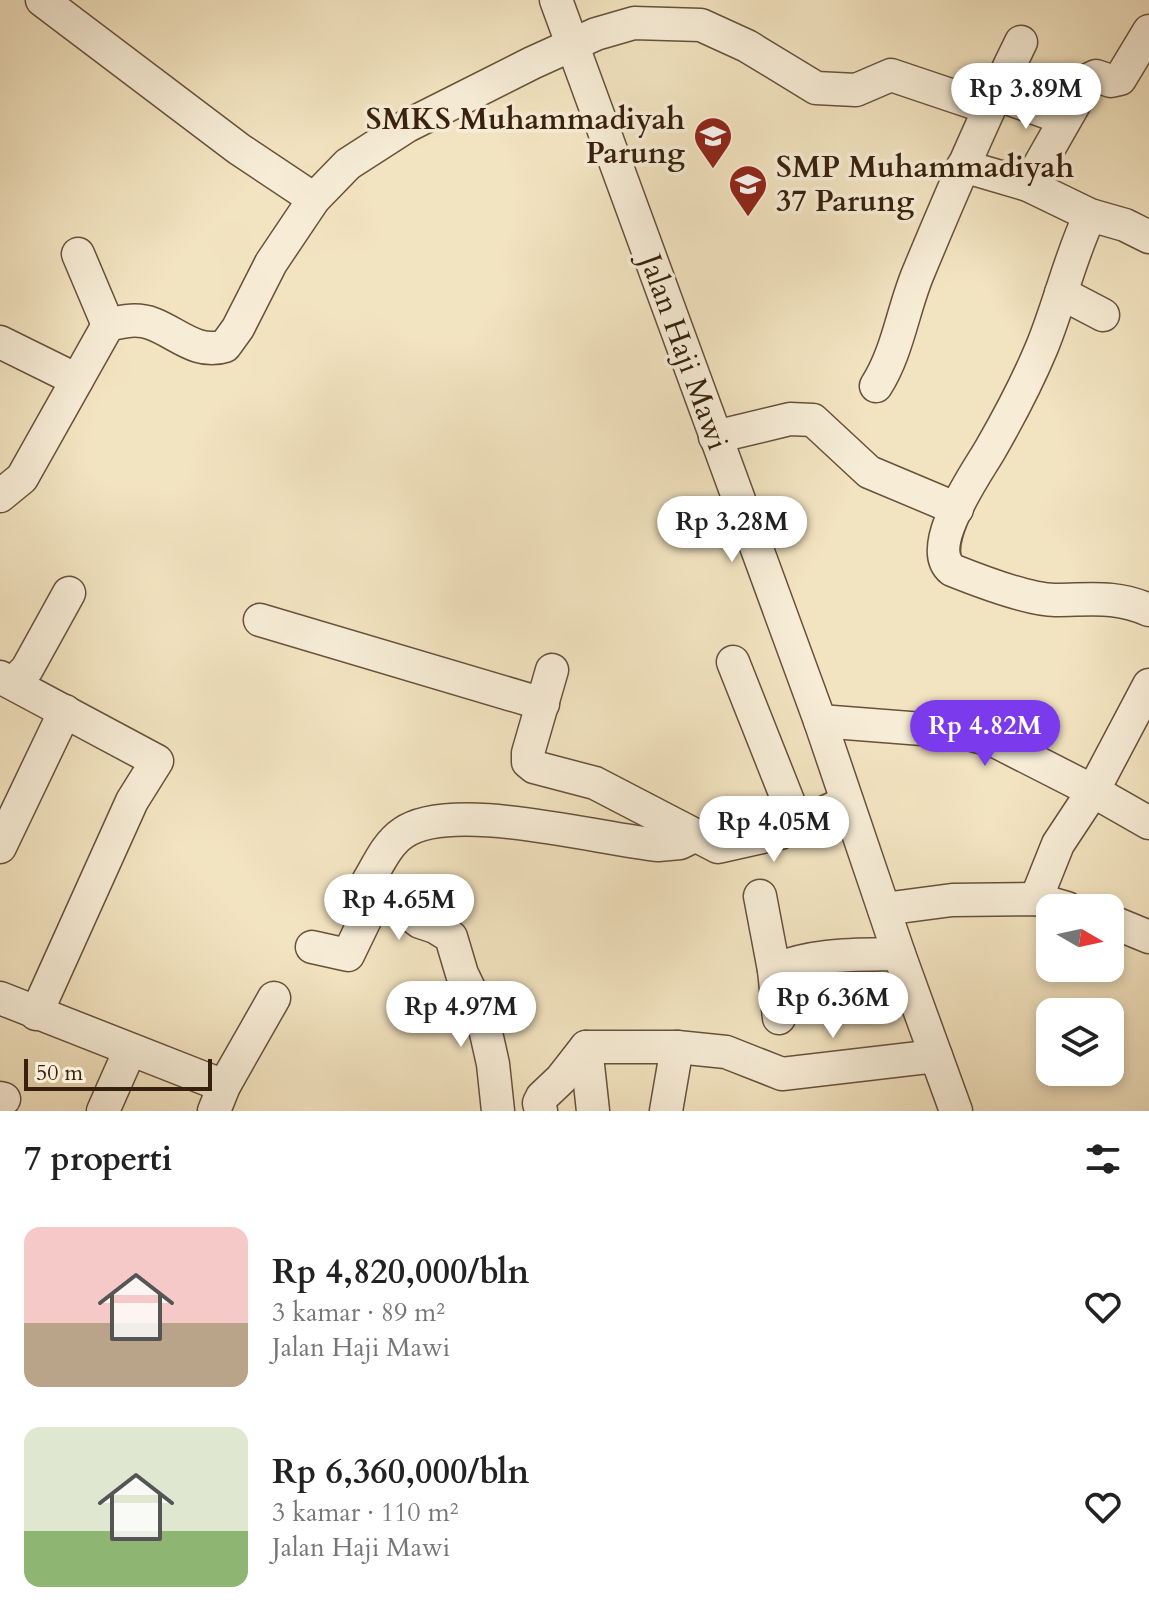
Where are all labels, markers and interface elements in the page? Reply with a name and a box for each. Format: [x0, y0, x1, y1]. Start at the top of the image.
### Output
pin: Rp 3.89M [943, 63, 1109, 131]
text: Rp 3.89M [969, 71, 1083, 106]
place label: SMKS Muhammadiyah Parung [366, 99, 685, 174]
school or university icon: SMKS Muhammadiyah Parung [692, 115, 734, 170]
place label: SMP Muhammadiyah 37 Parung [776, 147, 1074, 222]
school or university icon: SMP Muhammadiyah 37 Parung [727, 163, 769, 218]
street label: Jalan Haji Mawi [628, 245, 738, 456]
pin: Rp 3.28M [649, 496, 815, 564]
text: Rp 3.28M [675, 504, 789, 539]
pin: Rp 4.82M [902, 700, 1068, 768]
text: Rp 4.82M [928, 708, 1042, 743]
pin: Rp 4.05M [691, 796, 857, 864]
text: Rp 4.05M [717, 804, 831, 839]
pin: Rp 4.65M [316, 874, 482, 942]
text: Rp 4.65M [342, 882, 456, 917]
north arrow [1036, 894, 1124, 982]
map controls [1036, 894, 1124, 1086]
pin: Rp 6.36M [750, 972, 916, 1040]
text: Rp 6.36M [776, 980, 890, 1015]
pin: Rp 4.97M [378, 981, 544, 1049]
text: Rp 4.97M [404, 989, 518, 1024]
button: layers [1036, 998, 1124, 1086]
scale bar [24, 1055, 212, 1091]
text: 50 m [36, 1058, 83, 1088]
text: 7 properti [24, 1136, 172, 1182]
icon: filters [1081, 1137, 1125, 1181]
text: Rp 4,820,000/bln [272, 1249, 529, 1295]
icon: home [88, 1259, 184, 1355]
icon: heart [1081, 1285, 1125, 1329]
text: 3 kamar · 89 m² [272, 1295, 445, 1330]
text: Jalan Haji Mawi [272, 1330, 450, 1365]
text: Rp 6,360,000/bln [272, 1449, 529, 1495]
icon: home [88, 1459, 184, 1555]
icon: heart [1081, 1485, 1125, 1529]
text: 3 kamar · 110 m² [272, 1495, 458, 1530]
text: Jalan Haji Mawi [272, 1530, 450, 1565]

